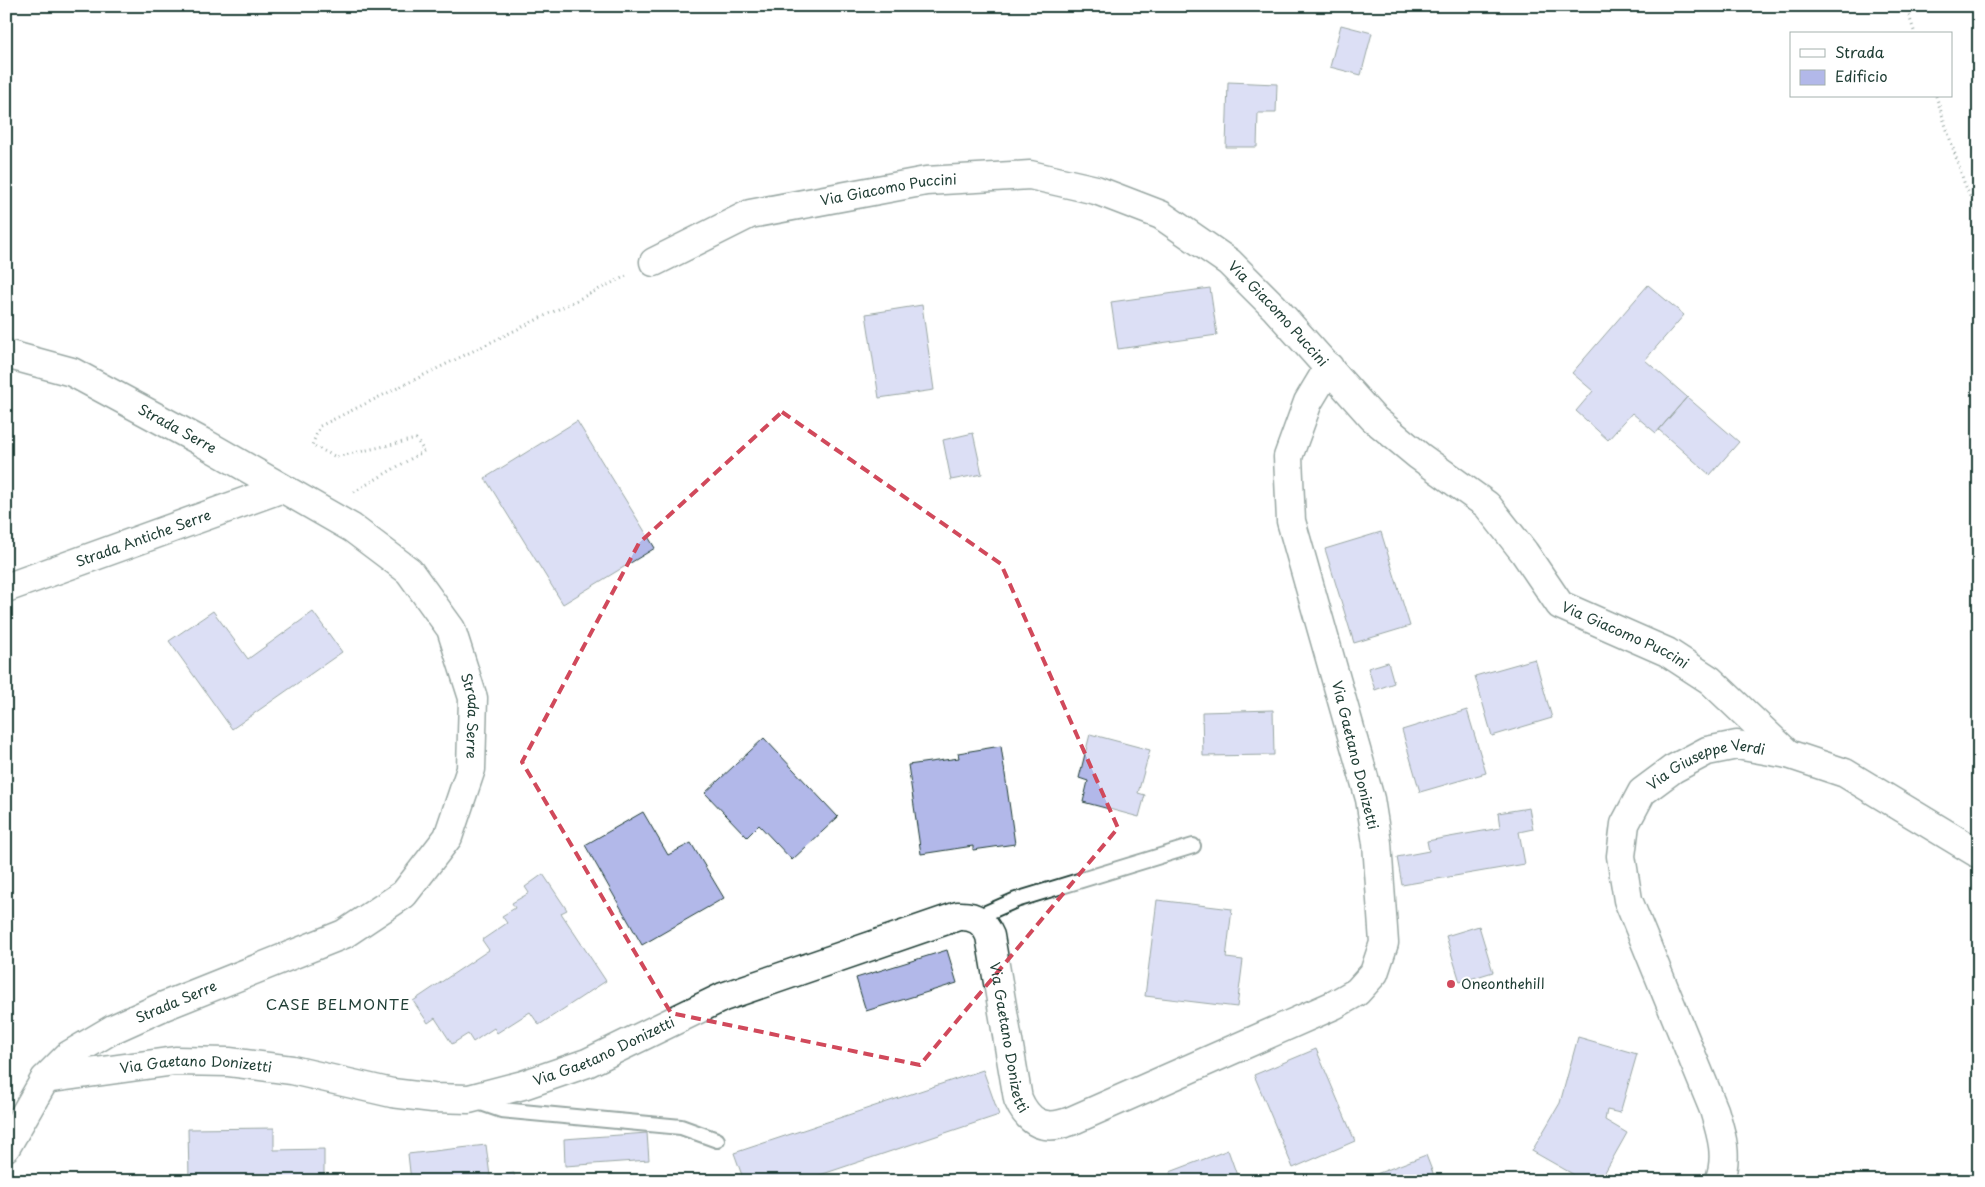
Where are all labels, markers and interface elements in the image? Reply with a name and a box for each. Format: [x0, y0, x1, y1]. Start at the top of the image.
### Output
legend [1790, 32, 1952, 98]
text: Strada [1835, 40, 1885, 63]
text: Edificio [1835, 64, 1888, 87]
street label: Via Giacomo Puccini [818, 168, 957, 211]
street label: Via Giacomo Puccini [1224, 256, 1333, 371]
street label: Strada Serre [134, 398, 221, 458]
street label: Strada Antiche Serre [73, 504, 214, 572]
street label: Via Giacomo Puccini [1558, 596, 1693, 673]
street label: Strada Serre [456, 670, 485, 759]
street label: Via Gaetano Donizetti [1327, 678, 1384, 832]
street label: Via Giuseppe Verdi [1642, 733, 1767, 795]
street label: Via Gaetano Donizetti [985, 961, 1034, 1117]
place label: Oneonthehill [1461, 973, 1544, 994]
street label: Strada Serre [132, 975, 220, 1028]
marker: Oneonthehill [1445, 978, 1457, 990]
district label: CASE BELMONTE [266, 992, 410, 1015]
street label: Via Gaetano Donizetti [530, 1011, 678, 1091]
street label: Via Gaetano Donizetti [118, 1050, 273, 1079]

